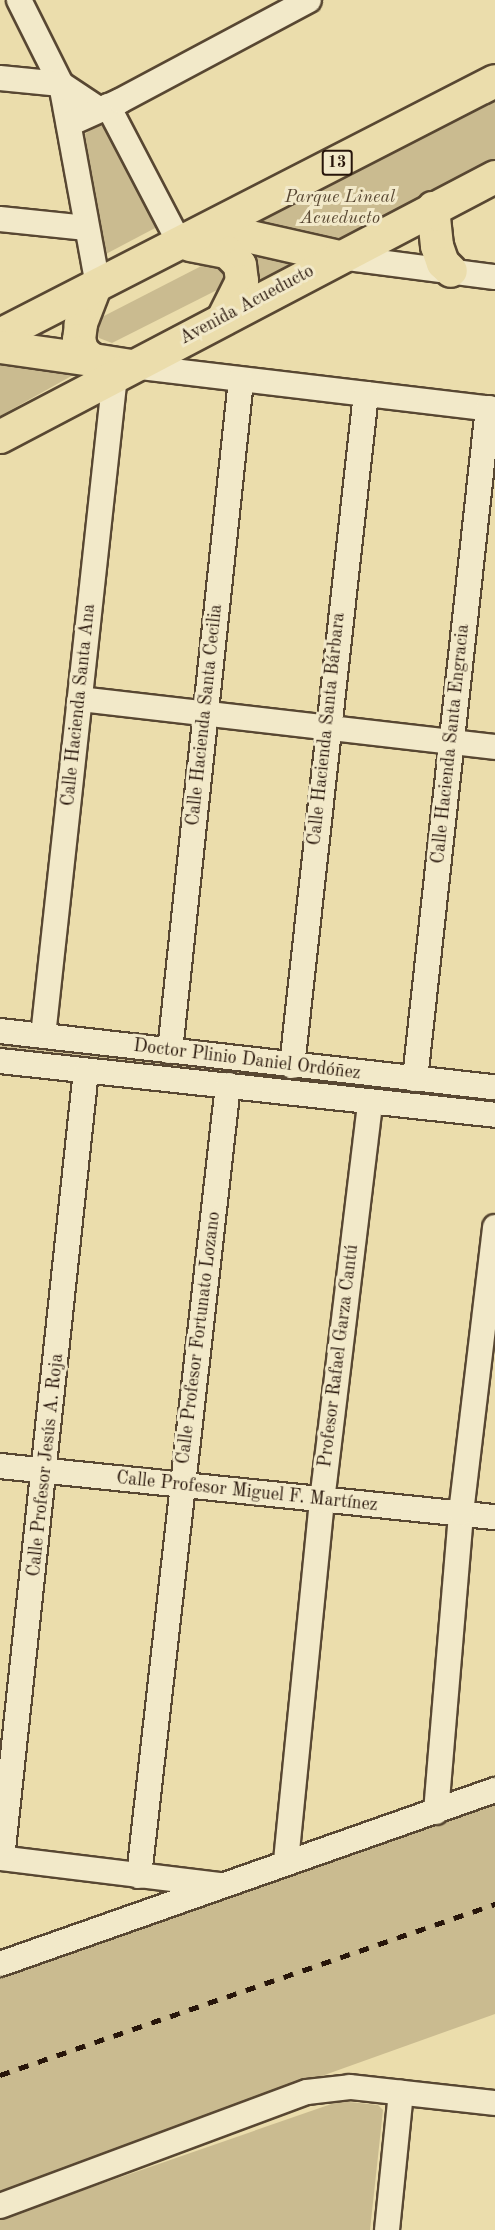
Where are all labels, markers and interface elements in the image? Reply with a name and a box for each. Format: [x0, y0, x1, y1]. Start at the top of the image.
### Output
road number: 13 [320, 150, 354, 176]
park label: Parque Lineal Acueducto [285, 187, 395, 230]
street label: Avenida Acueducto [176, 260, 318, 350]
street label: Calle Hacienda Santa Ana [58, 603, 100, 807]
street label: Calle Hacienda Santa Cecilia [183, 603, 227, 827]
street label: Calle Hacienda Santa Bárbara [304, 611, 350, 847]
street label: Calle Hacienda Santa Engracia [428, 623, 474, 865]
street label: Doctor Plinio Daniel Ordóñez [132, 1035, 362, 1085]
street label: Calle Profesor Fortunato Lozano [173, 1210, 225, 1466]
street label: Profesor Rafael Garza Cantú [315, 1243, 363, 1469]
street label: Calle Profesor Jesús A. Roja [24, 1352, 68, 1578]
street label: Calle Profesor Miguel F. Martínez [115, 1468, 379, 1516]

